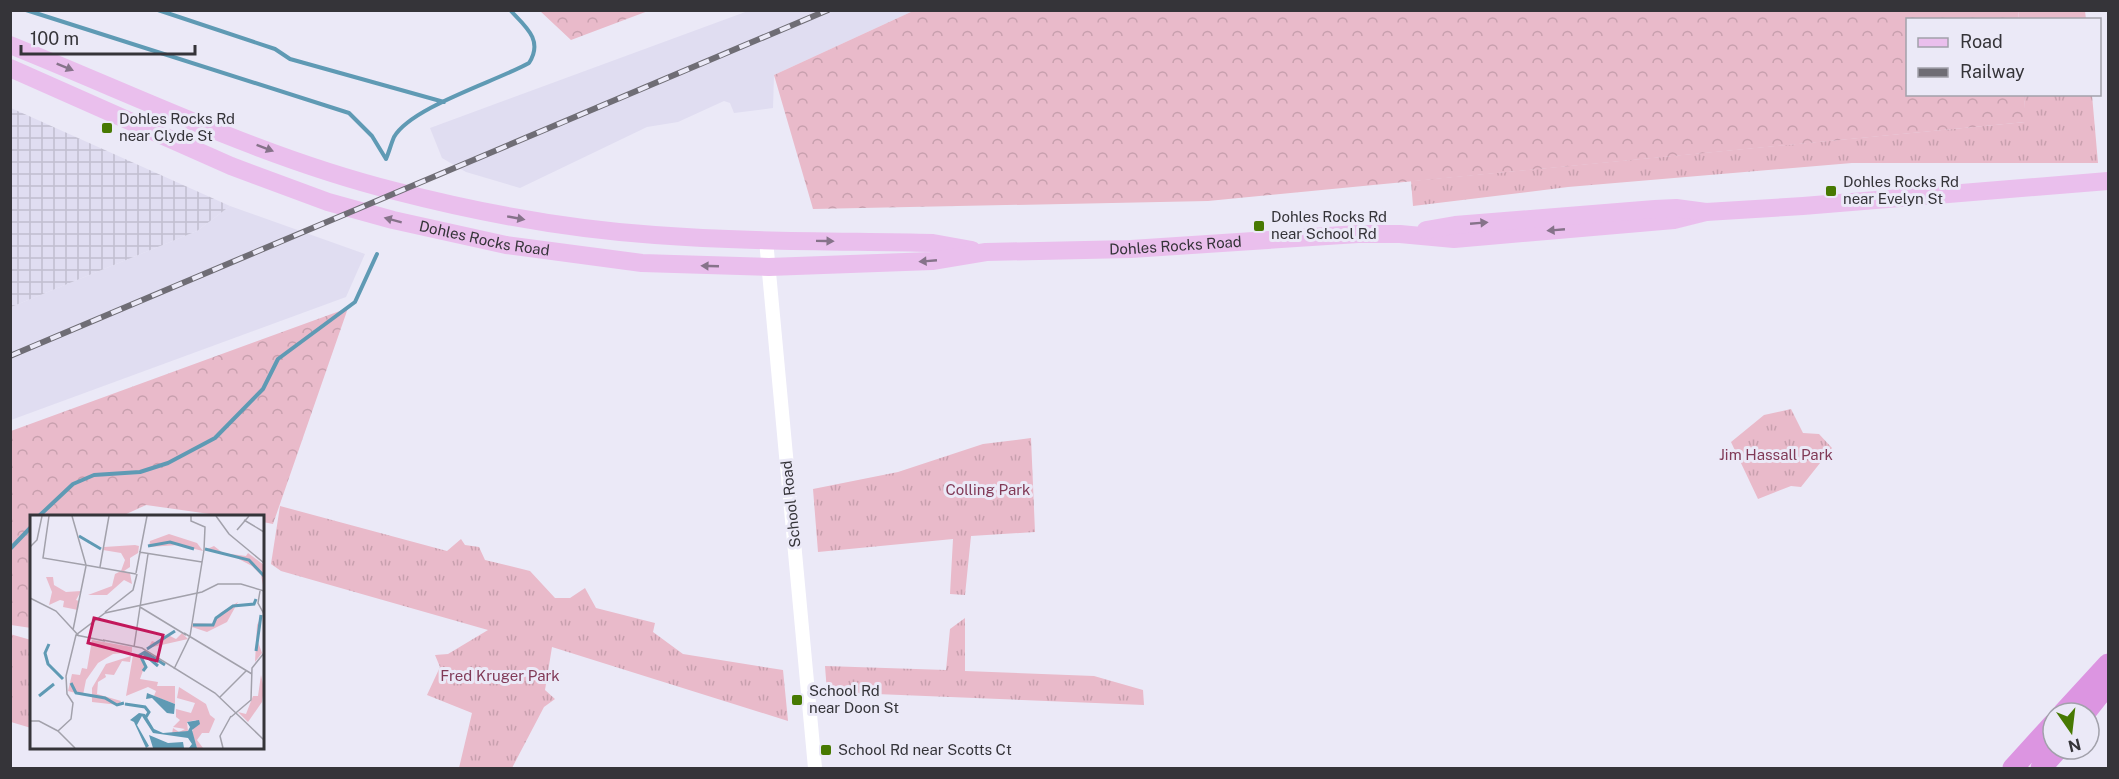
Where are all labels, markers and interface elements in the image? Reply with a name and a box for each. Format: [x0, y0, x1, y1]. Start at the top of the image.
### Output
scale bar [21, 18, 195, 56]
legend [1906, 18, 2101, 96]
text: 100 m [30, 28, 79, 49]
text: Road [1960, 31, 2003, 52]
text: Railway [1960, 61, 2025, 82]
one-way arrow [56, 62, 74, 72]
place label: Dohles Rocks Rd near Clyde St [119, 110, 235, 144]
marker: Dohles Rocks Rd near Clyde St [100, 121, 114, 135]
one-way arrow [256, 144, 274, 154]
place label: Dohles Rocks Rd near Evelyn St [1843, 173, 1959, 207]
marker: Dohles Rocks Rd near Evelyn St [1824, 184, 1838, 198]
place label: Dohles Rocks Rd near School Rd [1271, 208, 1387, 242]
one-way arrow [506, 213, 525, 222]
one-way arrow [384, 215, 402, 224]
street label: Dohles Rocks Road [418, 217, 551, 259]
one-way arrow [1470, 218, 1489, 228]
marker: Dohles Rocks Rd near School Rd [1252, 219, 1266, 233]
one-way arrow [1546, 225, 1565, 235]
street label: Dohles Rocks Road [1109, 233, 1242, 257]
one-way arrow [815, 236, 834, 245]
one-way arrow [919, 256, 938, 266]
one-way arrow [701, 261, 720, 271]
park label: Jim Hassall Park [1719, 446, 1833, 463]
street label: School Road [777, 460, 804, 548]
park label: Colling Park [945, 481, 1031, 498]
inset map [30, 515, 264, 749]
park label: Fred Kruger Park [440, 667, 560, 684]
place label: School Rd near Doon St [809, 682, 899, 716]
marker: School Rd near Doon St [790, 693, 804, 707]
north arrow [2041, 701, 2101, 761]
text: N [2066, 734, 2083, 756]
place label: School Rd near Scotts Ct [838, 741, 1012, 758]
marker: School Rd near Scotts Ct [819, 743, 833, 757]

